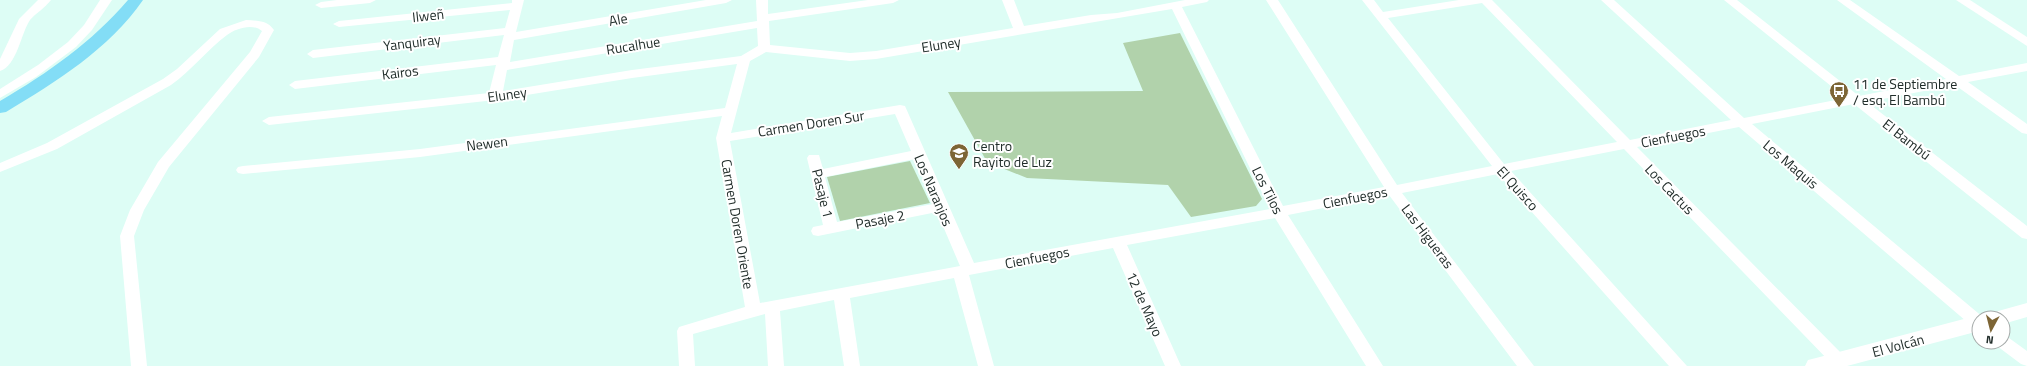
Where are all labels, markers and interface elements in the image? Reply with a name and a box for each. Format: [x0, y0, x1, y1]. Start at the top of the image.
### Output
street label: Ilweñ [411, 3, 445, 27]
street label: Ale [607, 7, 629, 31]
street label: Yanquiray [382, 28, 442, 56]
street label: Rucalhue [604, 30, 662, 60]
street label: Eluney [920, 30, 962, 57]
street label: Kairos [381, 59, 419, 85]
place label: 11 de Septiembre / esq. El Bambú [1853, 73, 1957, 110]
bus stop icon: 11 de Septiembre / esq. El Bambú [1828, 80, 1850, 108]
street label: Eluney [486, 81, 528, 107]
street label: Carmen Doren Sur [756, 104, 866, 142]
street label: El Bambú [1878, 113, 1936, 165]
street label: Cienfuegos [1639, 119, 1707, 153]
street label: Newen [465, 130, 509, 156]
street label: Los Maquis [1759, 134, 1823, 194]
place label: Centro Rayito de Luz [973, 135, 1052, 172]
school or university icon: Centro Rayito de Luz [948, 142, 970, 170]
street label: Los Naranjos [909, 151, 959, 229]
street label: Carmen Doren Oriente [716, 158, 760, 290]
street label: Los Cactus [1640, 159, 1700, 219]
street label: El Quisco [1492, 161, 1544, 215]
street label: Los Tilos [1247, 162, 1289, 218]
street label: Pasaje 1 [807, 166, 839, 220]
street label: Cienfuegos [1321, 180, 1389, 214]
street label: Las Higueras [1397, 199, 1459, 273]
street label: Pasaje 2 [854, 204, 906, 234]
street label: Cienfuegos [1003, 240, 1071, 274]
street label: 12 de Mayo [1121, 268, 1169, 340]
north arrow [1971, 310, 2011, 350]
street label: El Volcán [1870, 328, 1926, 362]
text: N [1985, 332, 1995, 348]

